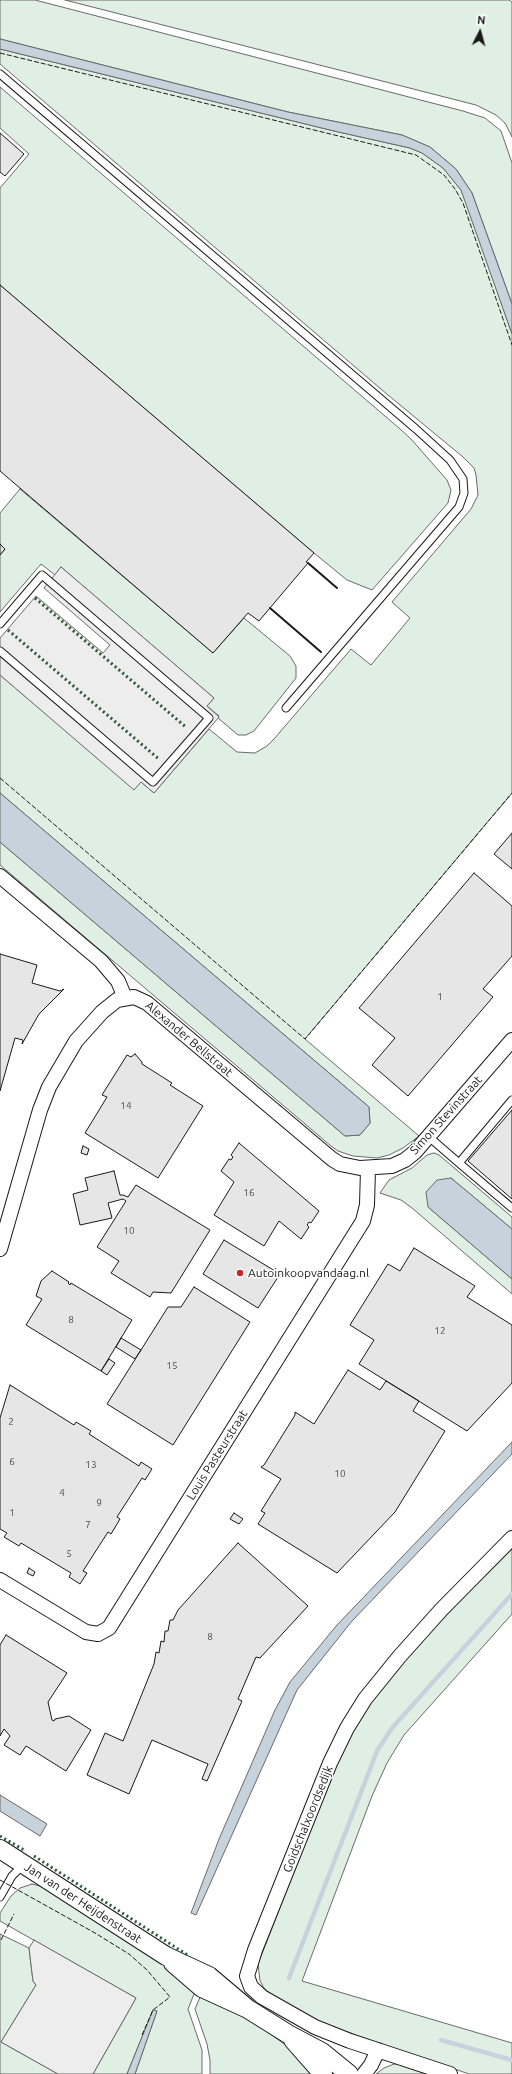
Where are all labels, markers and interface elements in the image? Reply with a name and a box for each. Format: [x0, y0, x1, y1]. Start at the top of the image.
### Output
north arrow [460, 12, 500, 52]
text: N [477, 14, 486, 26]
house number: 1 [437, 991, 443, 1003]
street label: Alexander Bellstraat [142, 998, 236, 1080]
street label: Simon Stevinstraat [407, 1073, 485, 1157]
house number: 14 [120, 1100, 132, 1112]
house number: 16 [243, 1187, 255, 1199]
house number: 10 [123, 1225, 135, 1237]
place label: Autoinkoopvandaag.nl [248, 1266, 369, 1280]
marker: Autoinkoopvandaag.nl [235, 1268, 245, 1278]
house number: 8 [68, 1314, 74, 1326]
house number: 12 [434, 1325, 446, 1337]
house number: 15 [166, 1360, 178, 1372]
street label: Louis Pasteurstraat [183, 1407, 251, 1503]
house number: 2 [8, 1416, 14, 1428]
house number: 6 [9, 1456, 15, 1468]
house number: 13 [85, 1459, 97, 1471]
house number: 10 [334, 1468, 346, 1480]
house number: 4 [59, 1487, 65, 1499]
house number: 9 [96, 1497, 102, 1509]
house number: 1 [9, 1507, 15, 1519]
house number: 7 [85, 1519, 91, 1531]
house number: 5 [66, 1548, 72, 1560]
house number: 8 [207, 1631, 213, 1643]
street label: Goidschalxoordsedijk [280, 1763, 336, 1875]
street label: Jan van der Heijdenstraat [22, 1860, 144, 1946]

